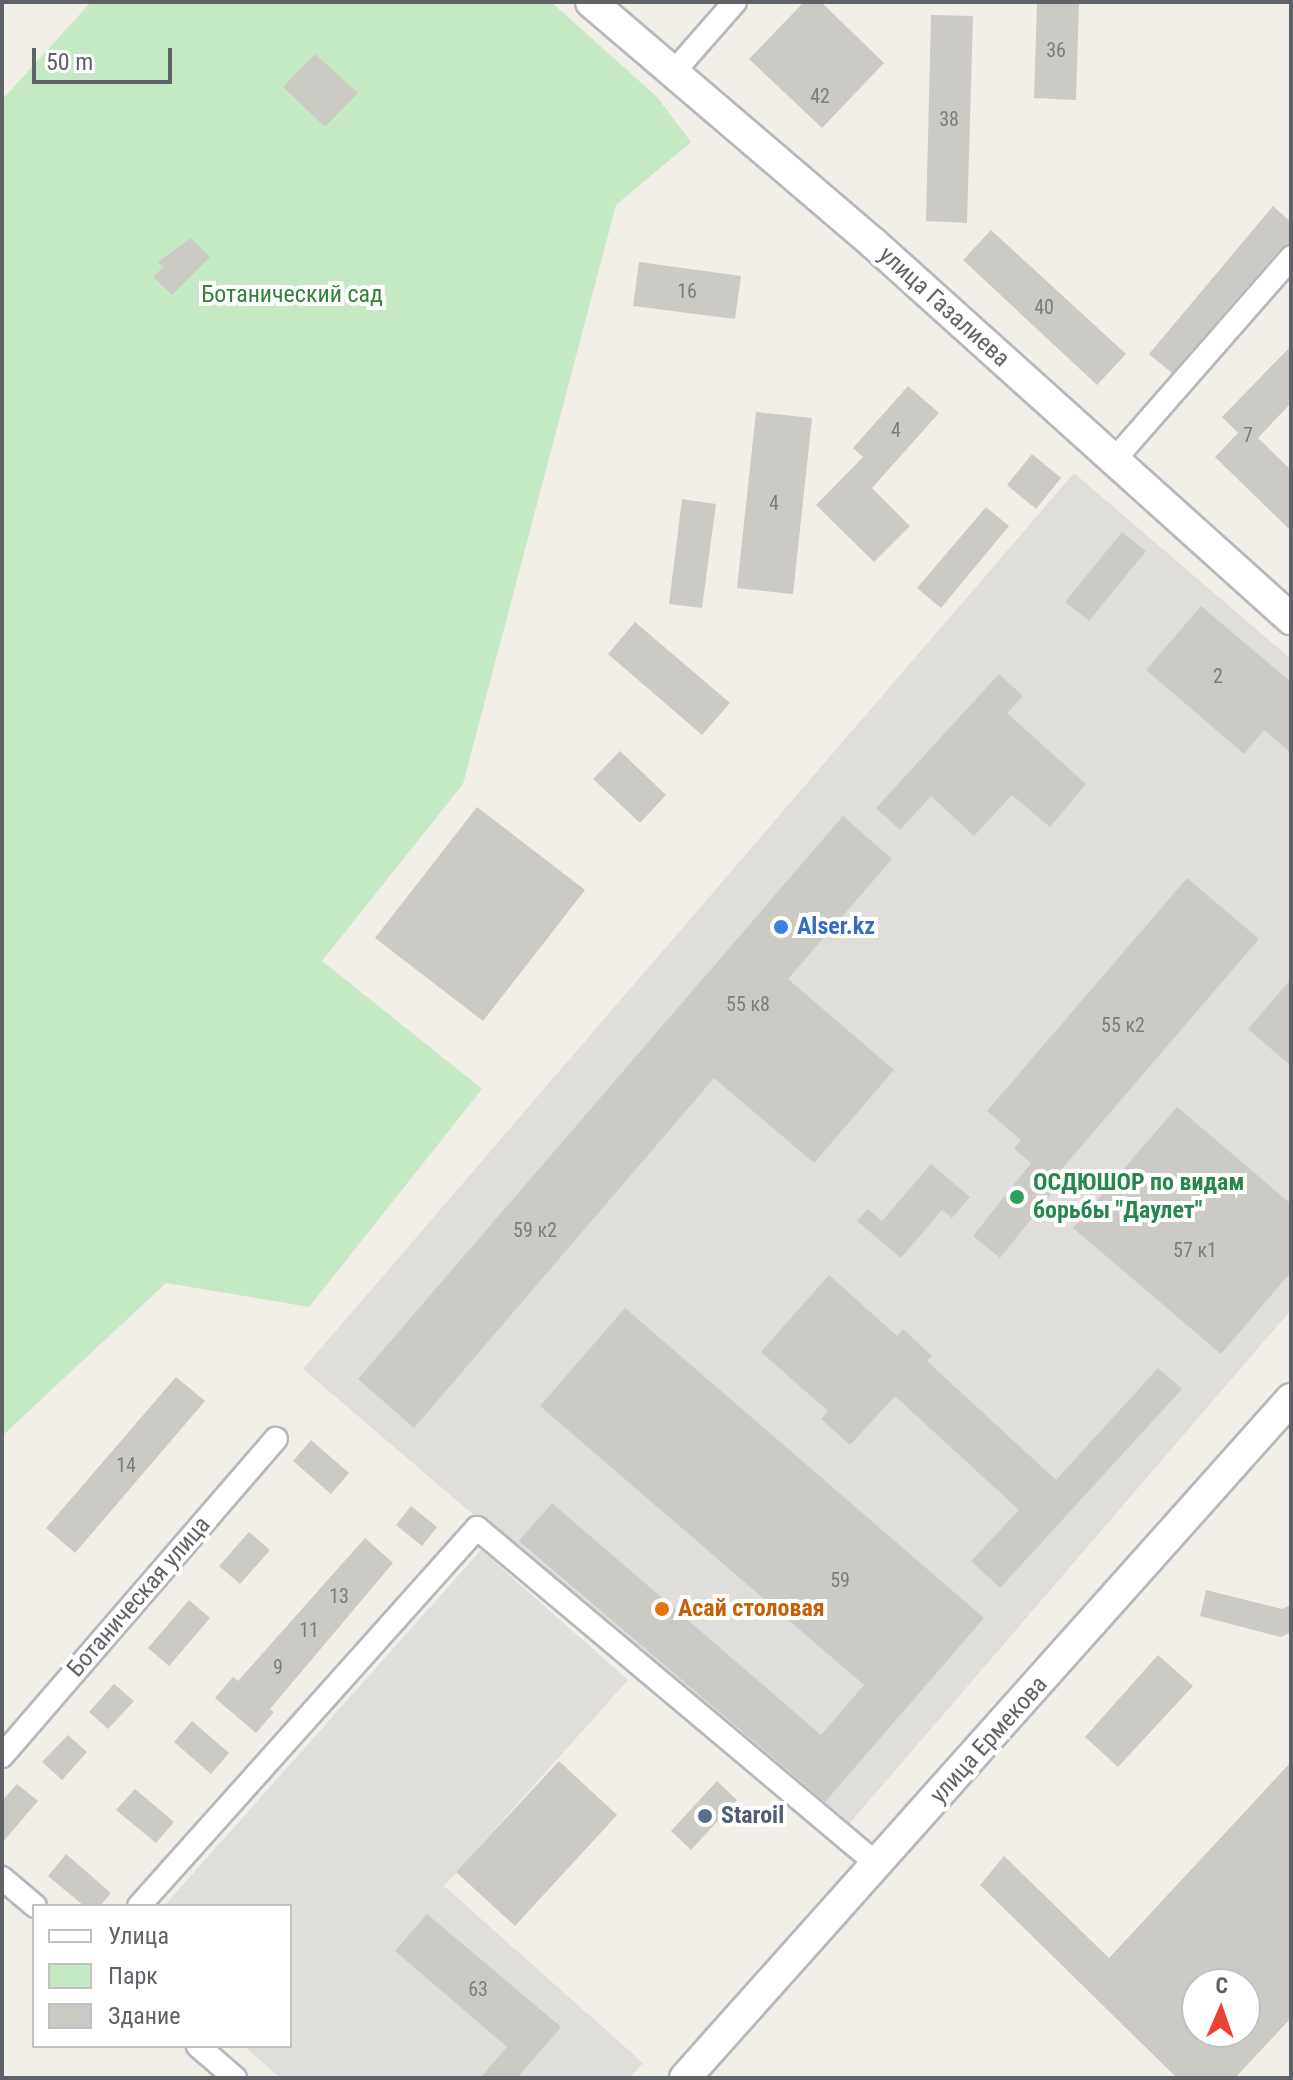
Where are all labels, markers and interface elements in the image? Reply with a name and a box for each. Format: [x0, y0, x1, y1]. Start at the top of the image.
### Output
scale bar [36, 32, 176, 82]
house number: 36 [1046, 38, 1066, 62]
text: 50 m [46, 48, 93, 76]
house number: 42 [810, 84, 830, 108]
house number: 38 [939, 107, 959, 131]
street label: улица Газалиева [873, 241, 1015, 373]
house number: 16 [677, 279, 697, 303]
park label: Ботанический сад [201, 281, 383, 309]
house number: 40 [1034, 295, 1054, 319]
house number: 4 [891, 418, 901, 442]
house number: 7 [1243, 423, 1253, 447]
house number: 4 [769, 491, 779, 515]
house number: 2 [1213, 664, 1223, 688]
place label: Alser.kz [797, 913, 875, 941]
marker: Alser.kz [772, 918, 790, 936]
house number: 55 к8 [726, 992, 770, 1016]
house number: 55 к2 [1101, 1013, 1145, 1037]
place label: ОСДЮШОР по видам борьбы "Даулет" [1033, 1169, 1244, 1225]
marker: ОСДЮШОР по видам борьбы "Даулет" [1008, 1188, 1026, 1206]
house number: 59 к2 [513, 1218, 557, 1242]
house number: 57 к1 [1173, 1238, 1217, 1262]
house number: 14 [116, 1453, 136, 1477]
street label: Ботаническая улица [62, 1511, 216, 1683]
house number: 59 [830, 1568, 850, 1592]
house number: 13 [329, 1584, 349, 1608]
place label: Асай столовая [678, 1595, 825, 1623]
marker: Асай столовая [653, 1600, 671, 1618]
house number: 11 [299, 1618, 319, 1642]
house number: 9 [273, 1655, 283, 1679]
street label: улица Ермекова [924, 1671, 1054, 1809]
place label: Staroil [721, 1802, 784, 1830]
marker: Staroil [696, 1807, 714, 1825]
legend [32, 1904, 292, 2048]
text: Улица [108, 1922, 169, 1950]
text: Парк [108, 1962, 158, 1990]
north arrow [1181, 1968, 1261, 2048]
text: С [1215, 1973, 1228, 1998]
house number: 63 [468, 1977, 488, 2001]
text: Здание [108, 2002, 180, 2030]

